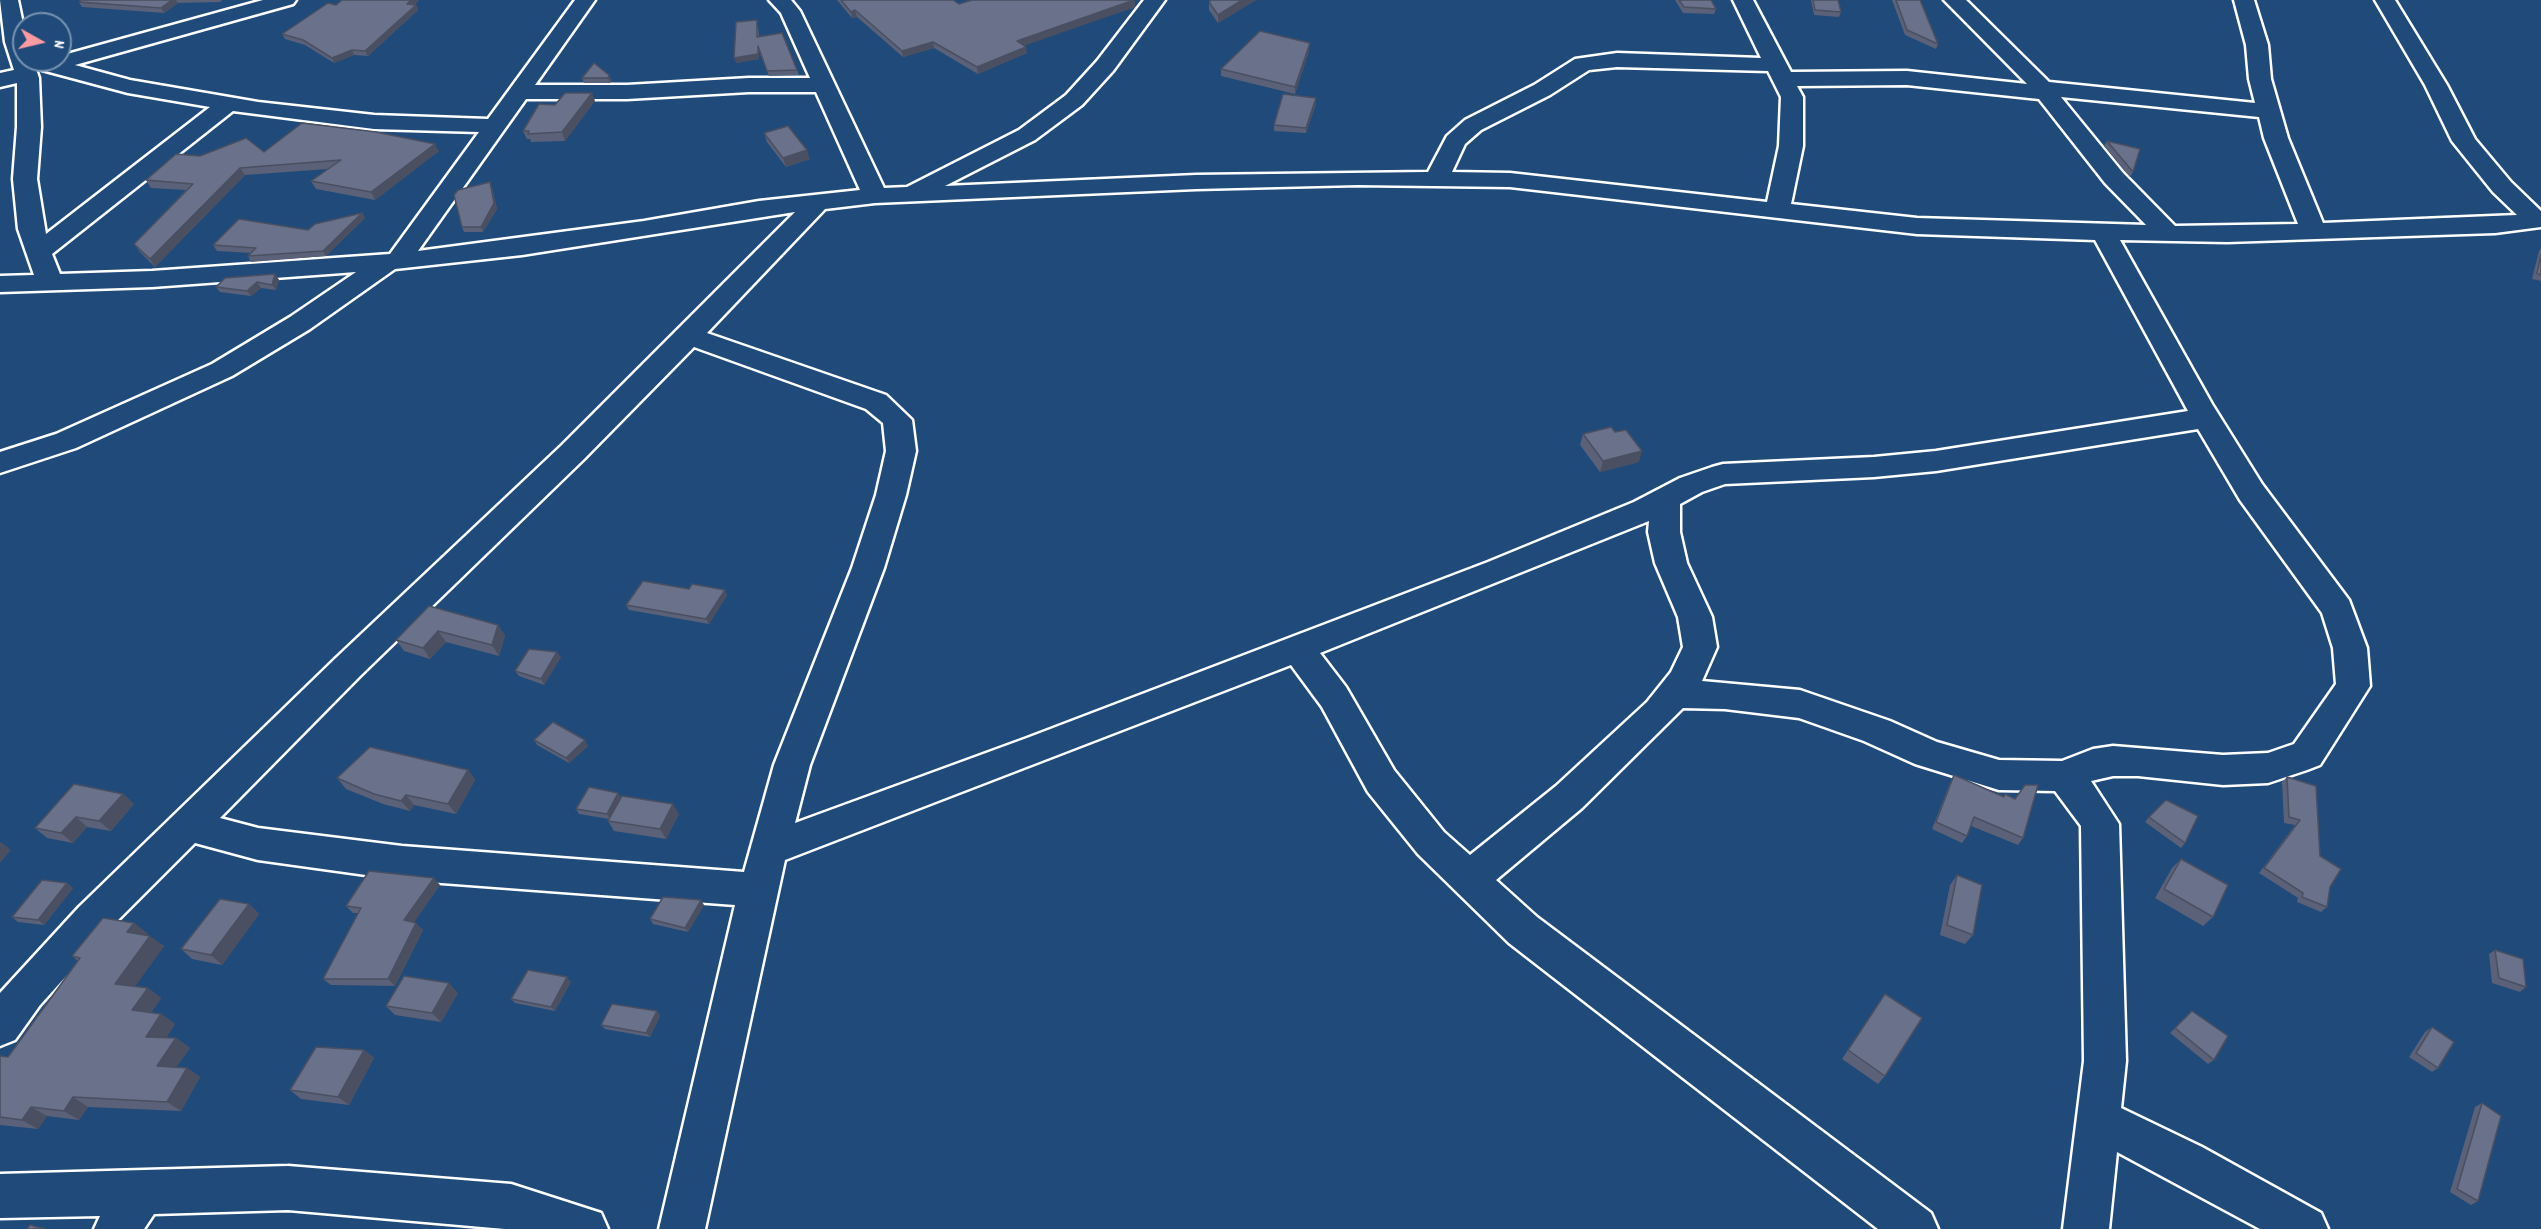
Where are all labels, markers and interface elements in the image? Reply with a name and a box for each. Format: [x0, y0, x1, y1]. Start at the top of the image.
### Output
north arrow [12, 12, 72, 72]
text: N [46, 39, 70, 50]

